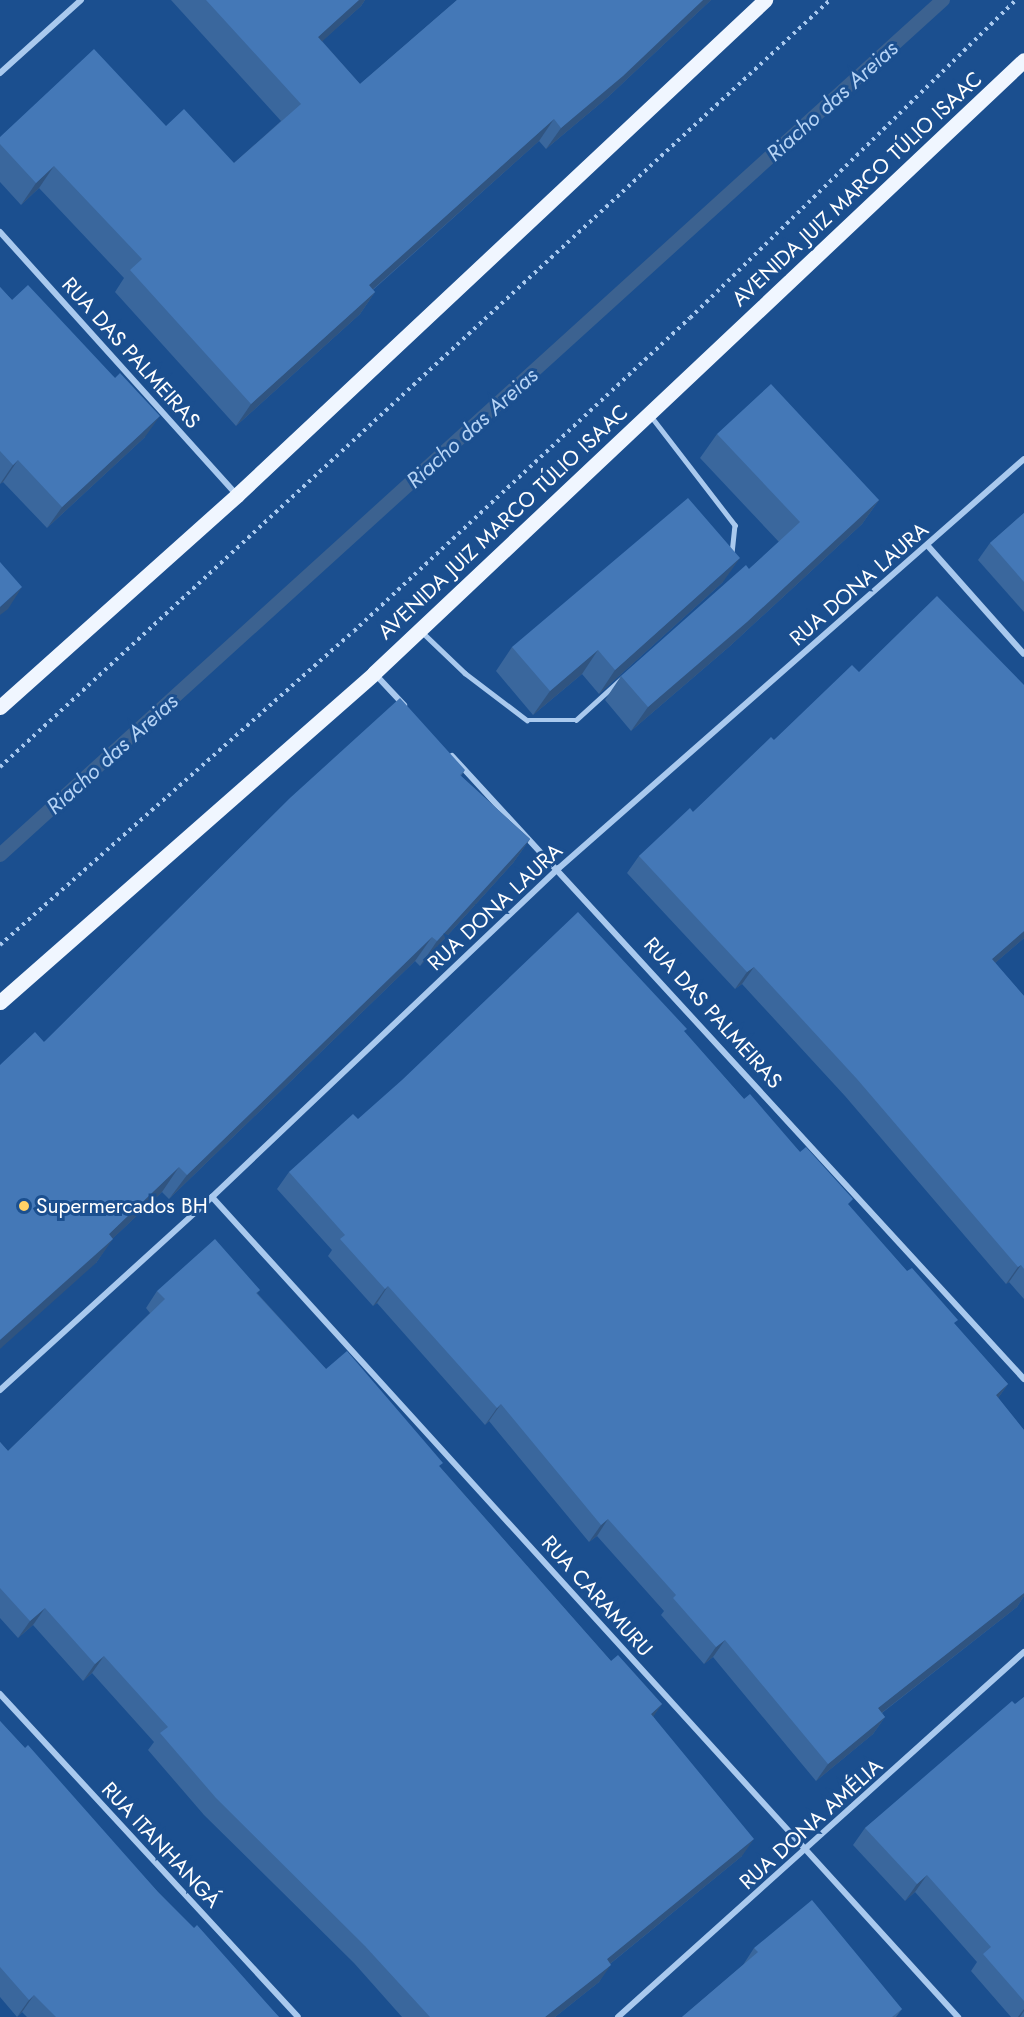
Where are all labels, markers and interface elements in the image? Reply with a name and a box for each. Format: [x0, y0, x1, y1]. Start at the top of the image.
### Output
water label: Riacho das Areias [761, 35, 903, 167]
street label: AVENIDA JUIZ MARCO TÚLIO ISAAC [727, 66, 987, 312]
street label: RUA DAS PALMEIRAS [57, 272, 205, 434]
water label: Riacho das Areias [401, 362, 543, 494]
street label: AVENIDA JUIZ MARCO TÚLIO ISAAC [373, 399, 633, 645]
street label: RUA DONA LAURA [785, 517, 933, 651]
water label: Riacho das Areias [41, 688, 183, 820]
street label: RUA DONA LAURA [422, 838, 568, 976]
street label: RUA DAS PALMEIRAS [639, 932, 787, 1094]
place label: Supermercados BH [36, 1193, 208, 1219]
marker: Supermercados BH [17, 1199, 31, 1213]
street label: RUA CARAMURU [536, 1530, 658, 1662]
street label: RUA DONA AMÉLIA [734, 1753, 888, 1895]
street label: RUA ITANHANGÁ [96, 1777, 226, 1913]

